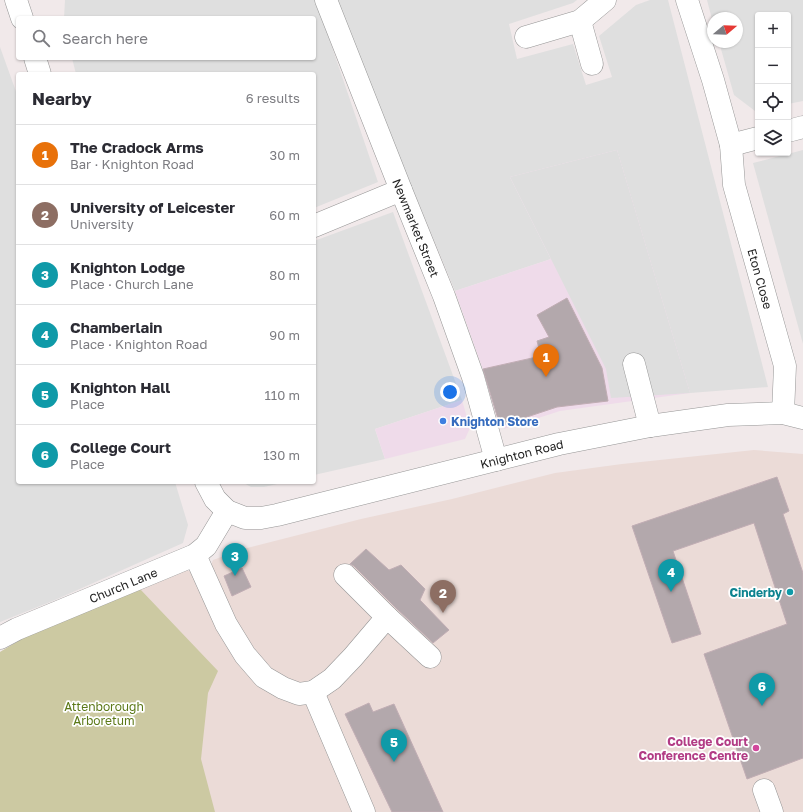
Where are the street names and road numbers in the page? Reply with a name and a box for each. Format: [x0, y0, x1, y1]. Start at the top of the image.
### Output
street label: Newmarket Street [390, 176, 443, 279]
street label: Eton Close [745, 247, 776, 311]
street label: Knighton Road [478, 436, 564, 471]
street label: Church Lane [87, 564, 159, 606]

